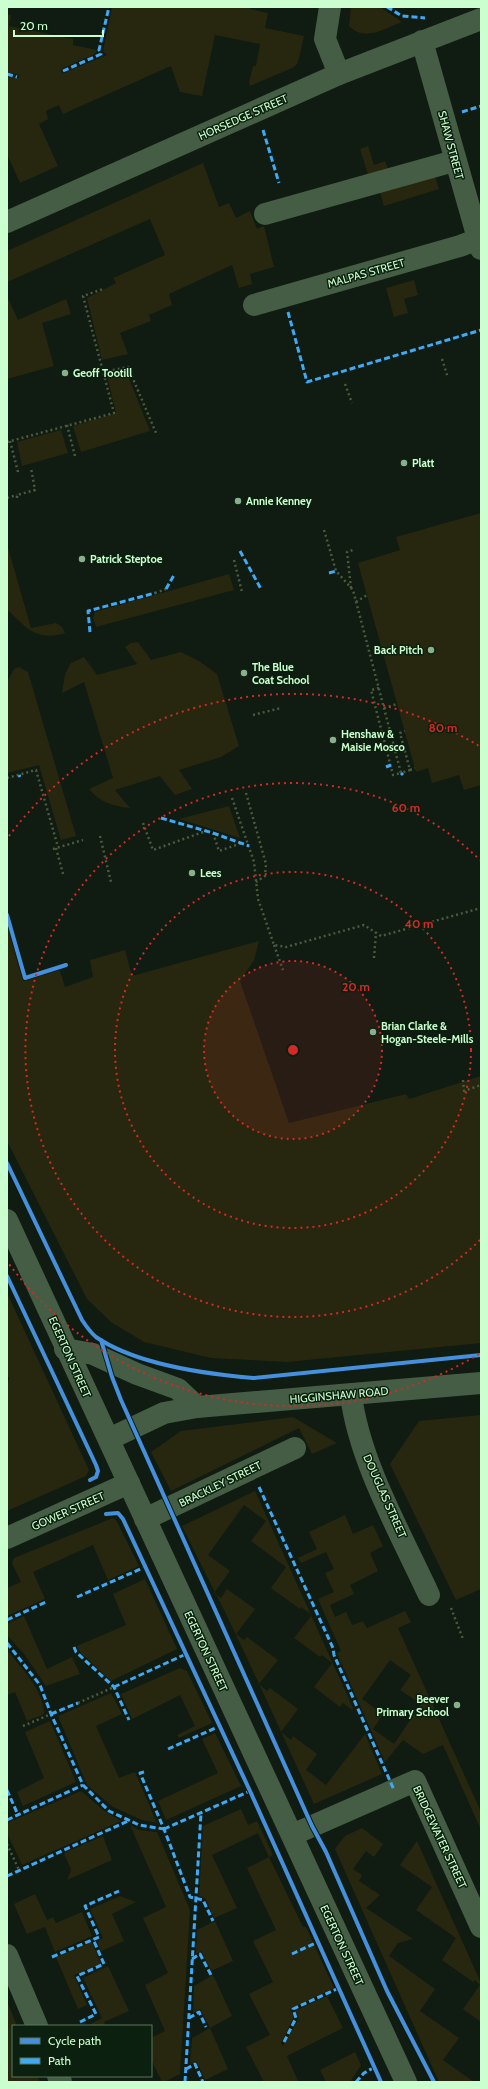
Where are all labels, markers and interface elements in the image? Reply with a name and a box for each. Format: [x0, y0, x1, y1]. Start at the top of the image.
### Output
scale bar [14, 12, 103, 38]
text: 20 m [20, 18, 48, 33]
street label: HORSEDGE STREET [196, 91, 290, 143]
street label: SHAW STREET [435, 109, 467, 181]
street label: MALPAS STREET [326, 255, 406, 291]
place label: Geoff Tootill [73, 366, 132, 380]
marker: Geoff Tootill [60, 368, 70, 378]
place label: Platt [412, 456, 435, 470]
marker: Platt [399, 458, 409, 468]
place label: Annie Kenney [246, 494, 312, 508]
marker: Annie Kenney [233, 496, 243, 506]
place label: Patrick Steptoe [90, 552, 163, 566]
marker: Patrick Steptoe [77, 554, 87, 564]
place label: Back Pitch [374, 643, 423, 657]
marker: Back Pitch [426, 645, 436, 655]
place label: The Blue Coat School [252, 660, 309, 687]
marker: The Blue Coat School [239, 668, 249, 678]
text: 80 m [429, 720, 457, 735]
place label: Henshaw & Maisie Mosco [341, 727, 405, 754]
marker: Henshaw & Maisie Mosco [328, 735, 338, 745]
text: 60 m [392, 800, 420, 815]
place label: Lees [200, 866, 222, 880]
marker: Lees [187, 868, 197, 878]
text: 40 m [404, 916, 434, 931]
text: 20 m [342, 979, 370, 994]
place label: Brian Clarke & Hogan-Steele-Mills [381, 1019, 474, 1046]
marker: Brian Clarke & Hogan-Steele-Mills [368, 1027, 378, 1037]
centre of rings [286, 1043, 300, 1057]
street label: EGERTON STREET [46, 1314, 94, 1400]
street label: HIGGINSHAW ROAD [289, 1384, 389, 1406]
street label: DOUGLAS STREET [360, 1452, 410, 1540]
street label: BRACKLEY STREET [176, 1458, 264, 1510]
street label: GOWER STREET [29, 1489, 107, 1533]
street label: EGERTON STREET [181, 1609, 231, 1694]
place label: Beever Primary School [376, 1692, 449, 1719]
marker: Beever Primary School [452, 1700, 462, 1710]
street label: BRIDGEWATER STREET [410, 1783, 470, 1891]
street label: EGERTON STREET [317, 1903, 367, 1988]
legend [12, 2025, 152, 2077]
text: Cycle path [48, 2033, 101, 2048]
text: Path [48, 2053, 71, 2068]

